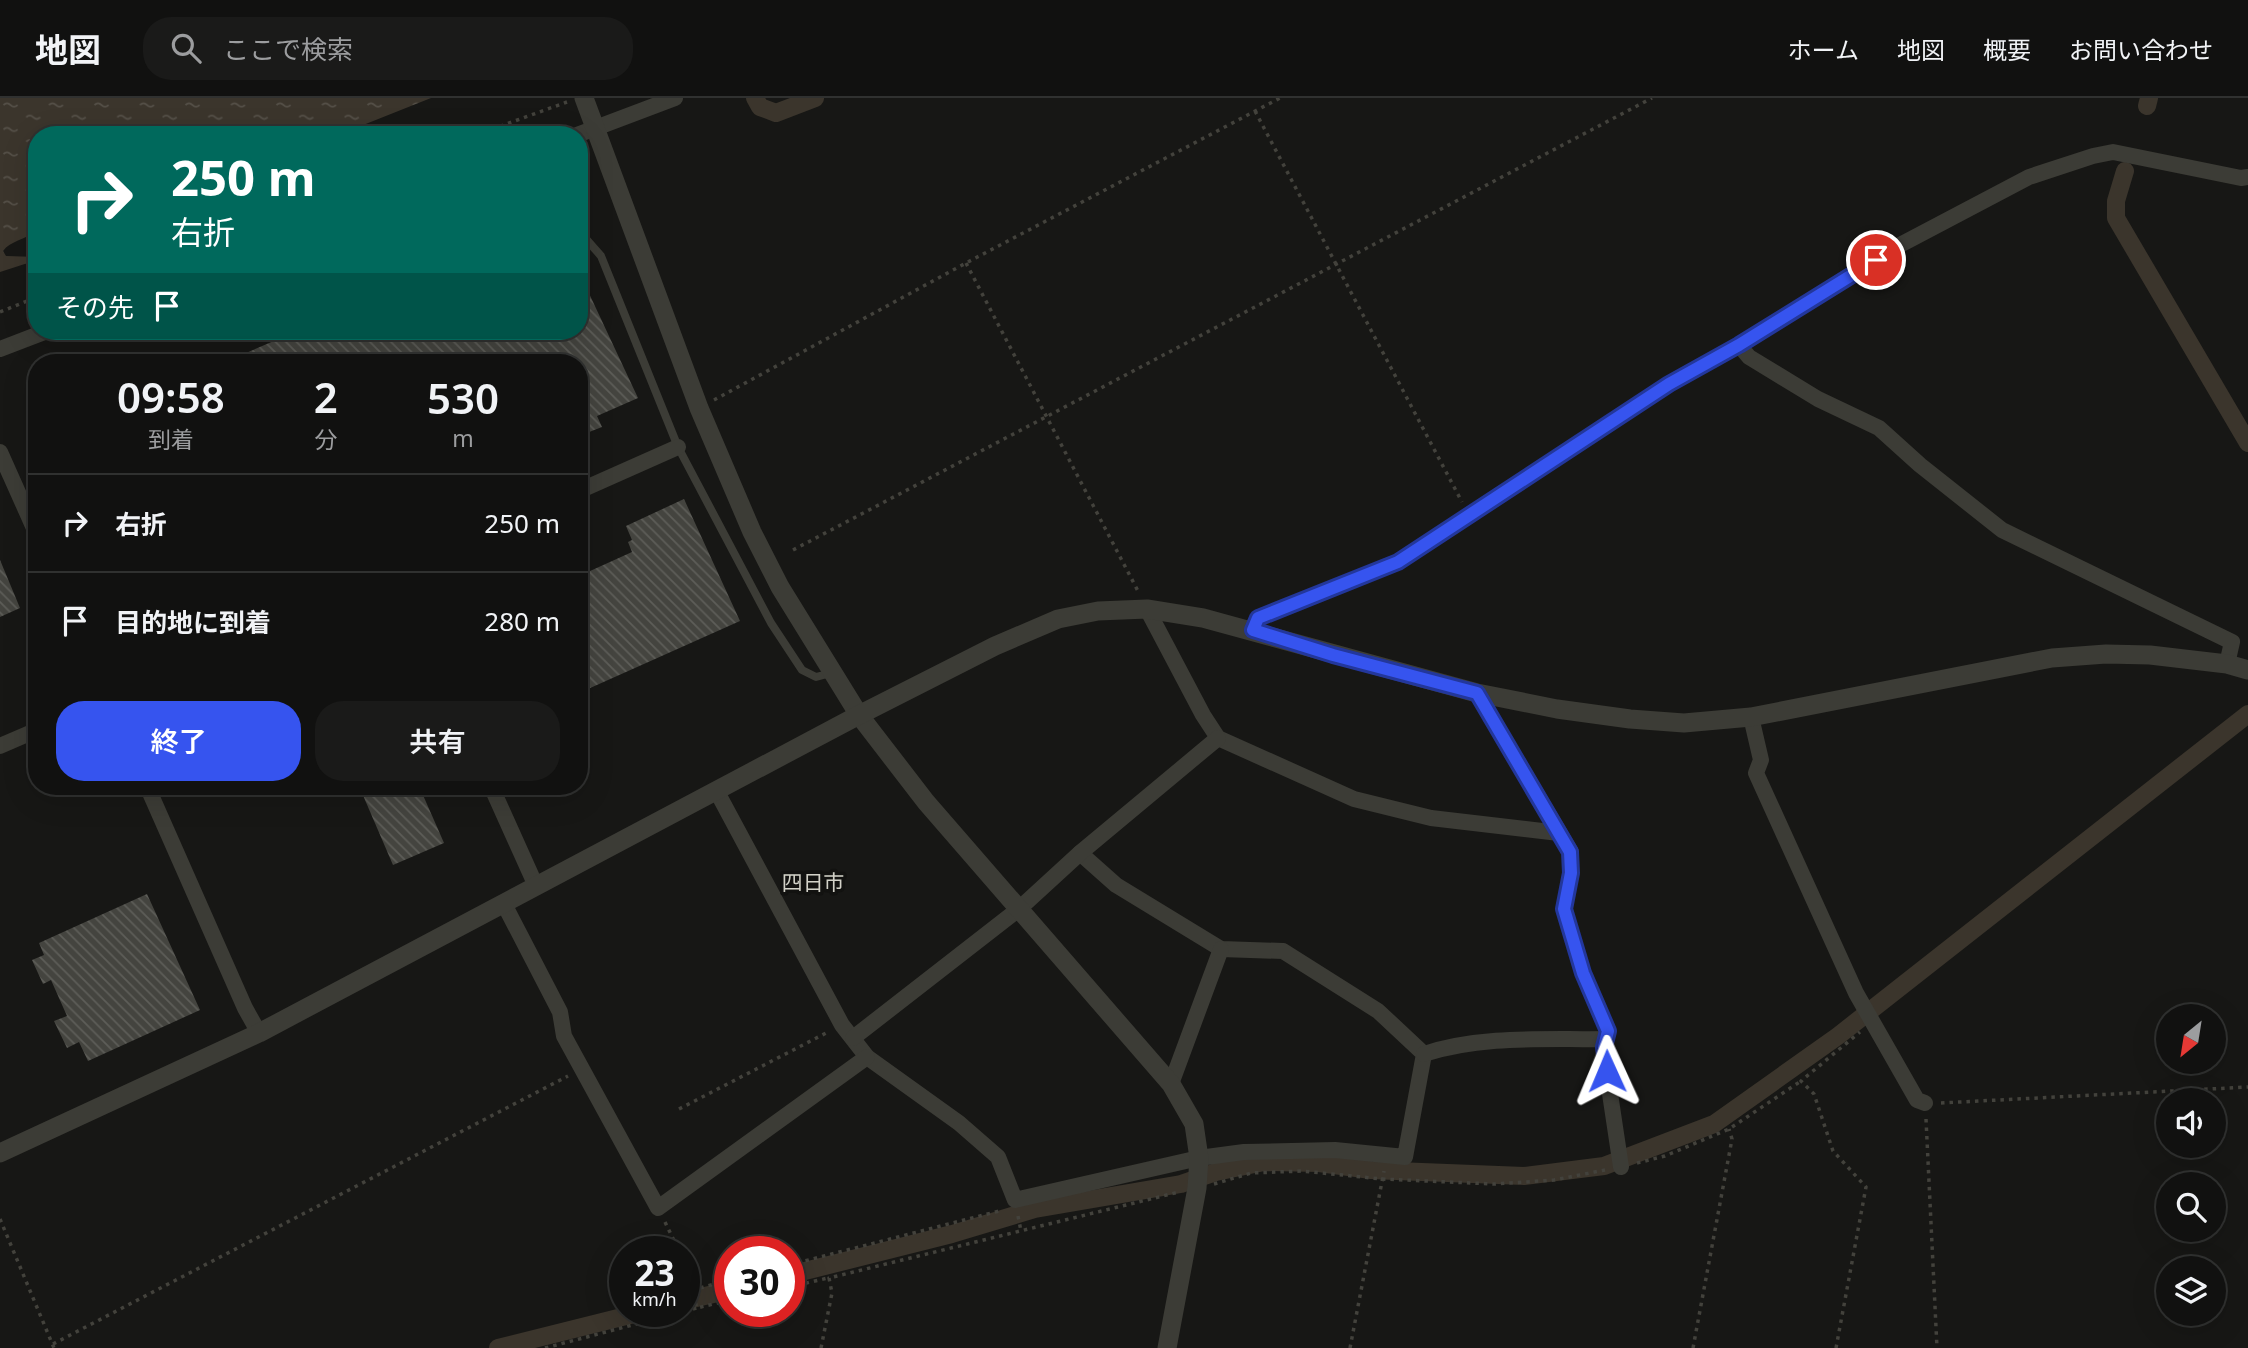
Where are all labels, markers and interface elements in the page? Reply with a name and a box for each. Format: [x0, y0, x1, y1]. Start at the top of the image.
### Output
search box [143, 17, 633, 80]
text: 地図 [35, 27, 101, 72]
icon: search [167, 29, 205, 67]
text: ここで検索 [223, 31, 353, 67]
text: ホーム [1788, 33, 1859, 66]
text: 地図 [1897, 33, 1945, 66]
text: 概要 [1983, 33, 2031, 66]
text: お問い合わせ [2069, 33, 2213, 66]
text: 250 m [171, 144, 316, 210]
icon: right [56, 154, 147, 245]
text: 右折 [171, 210, 235, 253]
pin [1846, 230, 1906, 290]
icon: arrive [1857, 241, 1895, 279]
icon: arrive [148, 287, 186, 325]
text: その先 [56, 289, 134, 325]
text: 09:58 [117, 368, 225, 425]
text: 2 [314, 368, 338, 425]
text: 530 [427, 369, 499, 426]
text: m [452, 422, 474, 454]
text: 到着 [148, 423, 194, 455]
text: 分 [314, 423, 337, 455]
icon: right [56, 504, 94, 542]
text: 250 m [484, 505, 560, 541]
text: 右折 [115, 506, 167, 542]
icon: arrive [56, 602, 94, 640]
text: 280 m [484, 603, 560, 639]
text: 目的地に到着 [115, 604, 271, 640]
button: 終了 [56, 701, 301, 781]
button: 共有 [315, 701, 560, 781]
district label: 四日市 [782, 868, 845, 896]
north arrow [2156, 1004, 2226, 1074]
map controls [2156, 1004, 2226, 1326]
position arrow [1570, 1034, 1644, 1108]
button: sound [2156, 1088, 2226, 1158]
button: search [2156, 1172, 2226, 1242]
speed limit sign: 30 [714, 1236, 805, 1327]
text: 23 [634, 1249, 675, 1296]
button: layers [2156, 1256, 2226, 1326]
text: km/h [632, 1287, 677, 1311]

